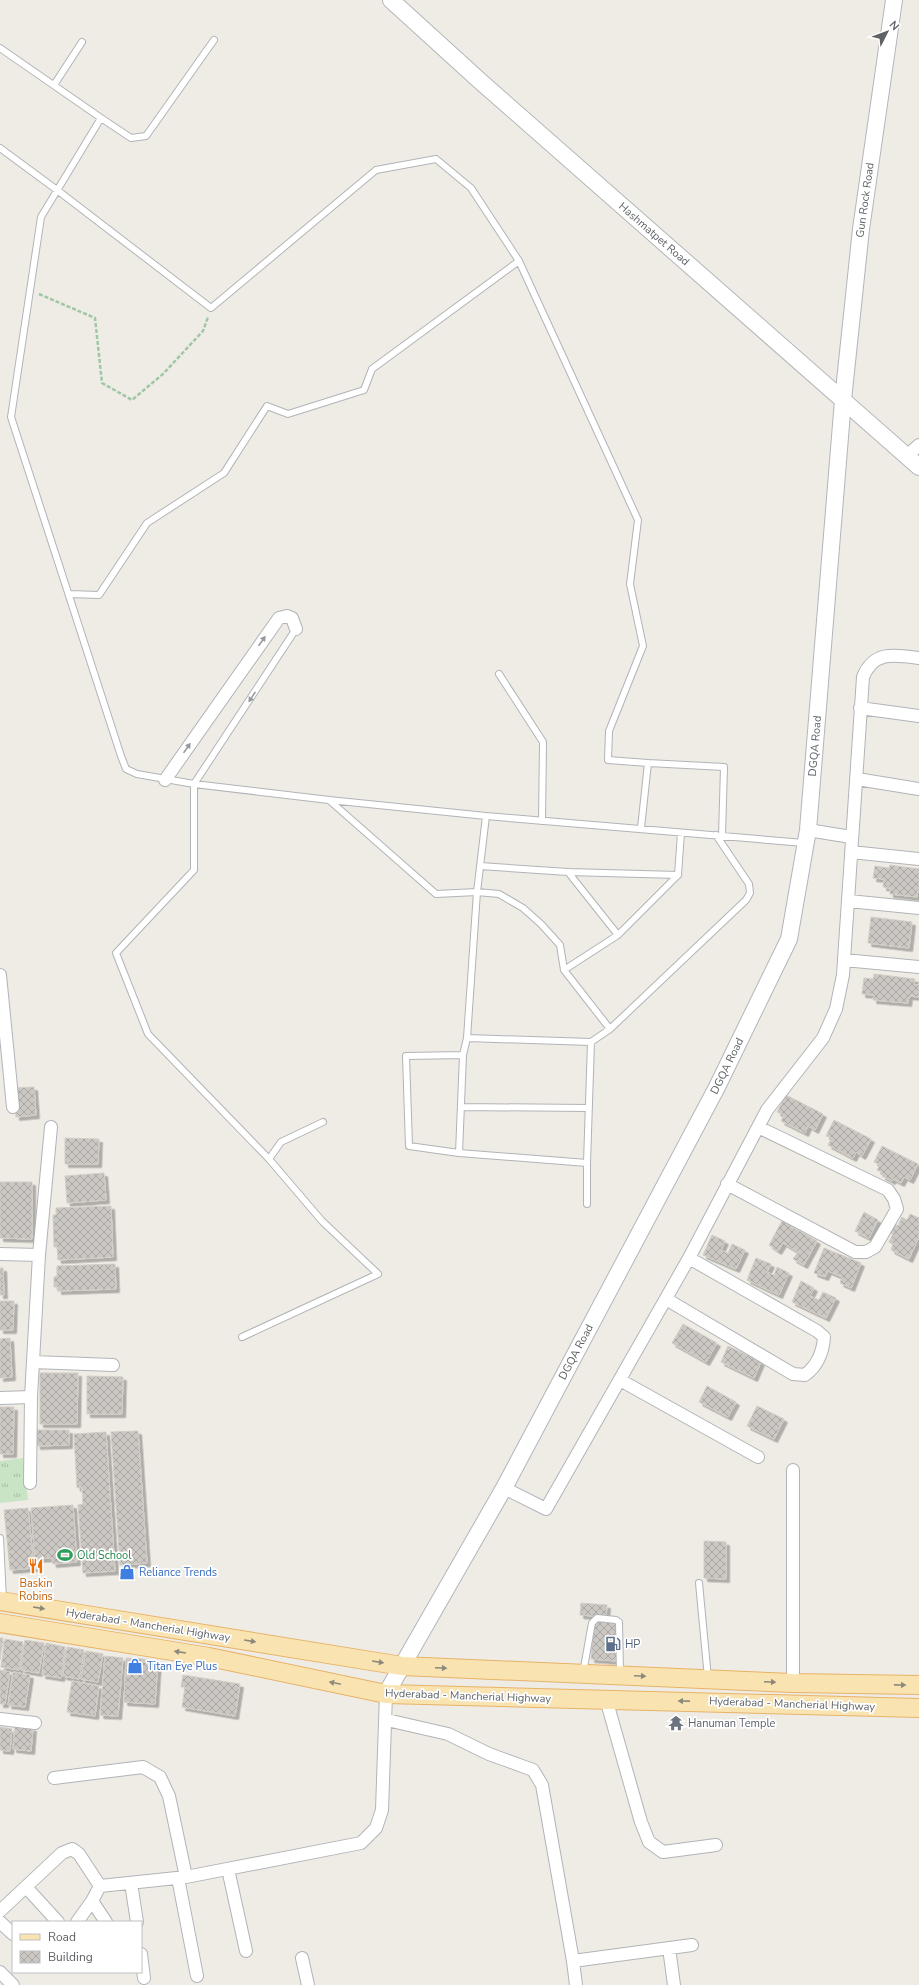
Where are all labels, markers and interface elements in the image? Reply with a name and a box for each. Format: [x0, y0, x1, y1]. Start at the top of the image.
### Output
north arrow [867, 12, 907, 52]
text: N [886, 18, 902, 34]
street label: Gun Rock Road [852, 162, 878, 238]
street label: Hashmatpet Road [615, 199, 693, 269]
one-way arrow [258, 636, 266, 647]
one-way arrow [248, 692, 256, 702]
street label: DGQA Road [805, 715, 825, 777]
one-way arrow [183, 742, 191, 753]
street label: DGQA Road [707, 1035, 747, 1097]
street label: DGQA Road [555, 1322, 597, 1382]
sports icon: Old School [56, 1546, 74, 1564]
place label: Old School [77, 1548, 132, 1563]
restaurant icon: Baskin Robins [27, 1557, 45, 1575]
shop icon: Reliance Trends [118, 1563, 136, 1581]
place label: Reliance Trends [139, 1565, 217, 1580]
place label: Baskin Robins [19, 1576, 53, 1604]
one-way arrow [32, 1605, 45, 1611]
street label: Hyderabad - Mancherial Highway [65, 1605, 232, 1645]
fuel station icon: HP [604, 1635, 622, 1653]
place label: HP [625, 1637, 640, 1652]
one-way arrow [244, 1639, 256, 1645]
one-way arrow [174, 1649, 186, 1655]
shop icon: Titan Eye Plus [126, 1657, 144, 1675]
place label: Titan Eye Plus [147, 1659, 217, 1674]
one-way arrow [372, 1659, 384, 1665]
one-way arrow [435, 1664, 447, 1671]
one-way arrow [634, 1673, 646, 1680]
one-way arrow [764, 1679, 776, 1686]
one-way arrow [328, 1680, 341, 1686]
one-way arrow [894, 1681, 906, 1688]
street label: Hyderabad - Mancherial Highway [385, 1686, 552, 1706]
street label: Hyderabad - Mancherial Highway [709, 1694, 876, 1714]
one-way arrow [678, 1698, 690, 1705]
temple icon: Hanuman Temple [667, 1714, 685, 1732]
place label: Hanuman Temple [688, 1716, 776, 1731]
legend [12, 1921, 142, 1973]
text: Road [48, 1929, 76, 1945]
text: Building [48, 1949, 93, 1965]

